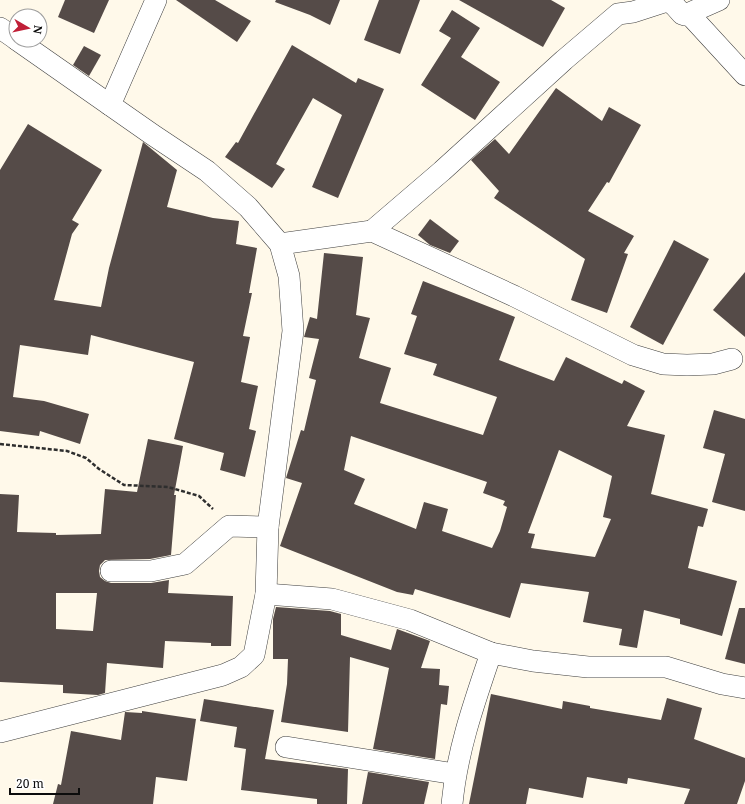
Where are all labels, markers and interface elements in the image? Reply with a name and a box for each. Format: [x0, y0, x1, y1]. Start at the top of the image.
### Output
north arrow [8, 8, 48, 48]
text: N [30, 24, 46, 35]
scale bar [10, 770, 79, 796]
text: 20 m [16, 775, 44, 792]

